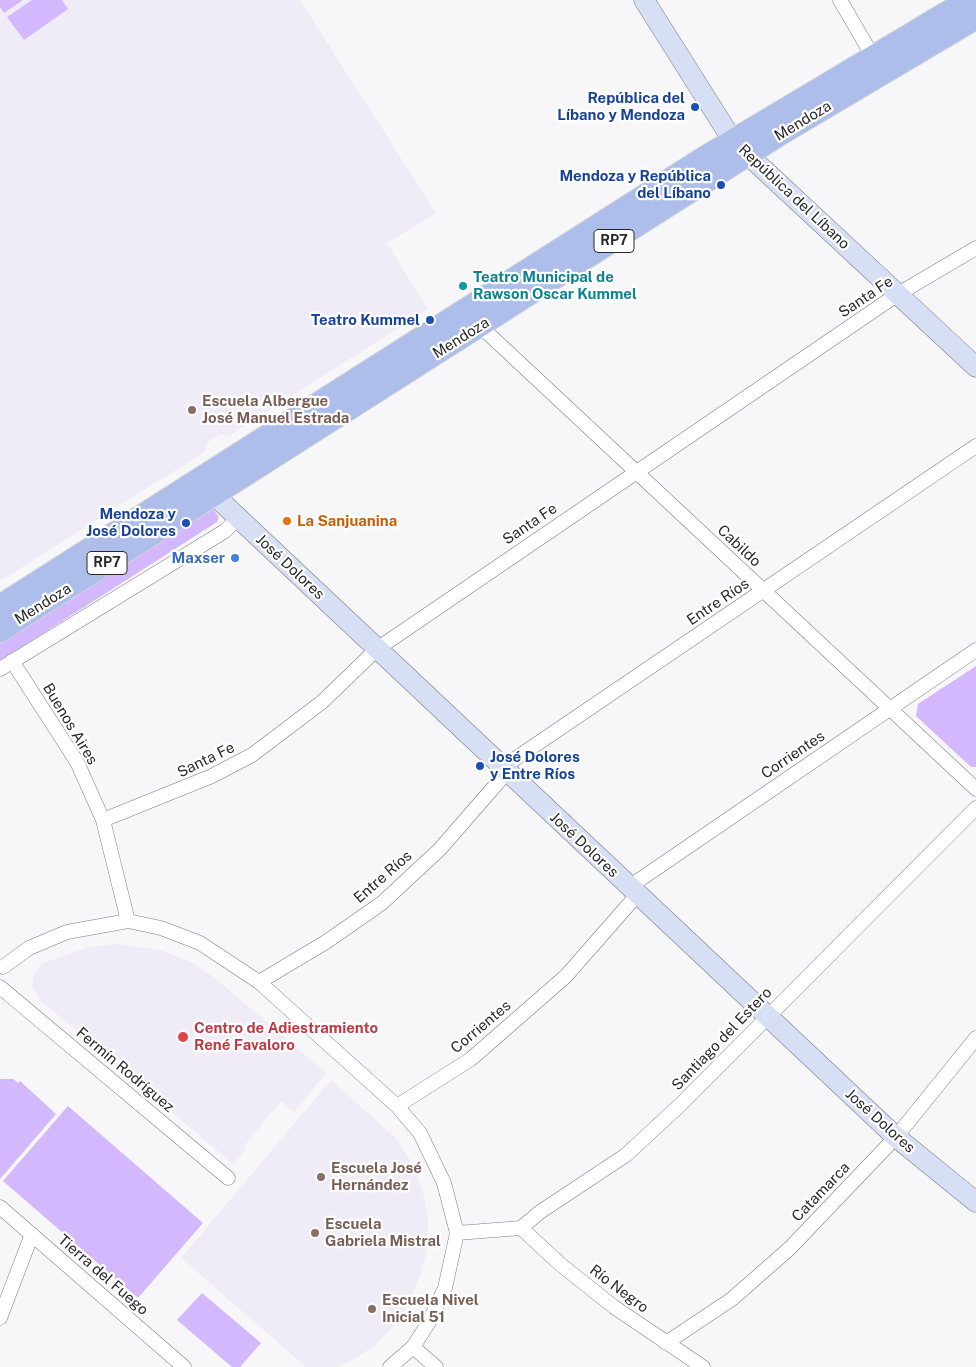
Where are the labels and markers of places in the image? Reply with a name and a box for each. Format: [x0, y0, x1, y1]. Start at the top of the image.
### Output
place label: República del Líbano y Mendoza [557, 89, 685, 124]
marker: República del Líbano y Mendoza [689, 101, 701, 113]
place label: Mendoza y República del Líbano [560, 167, 711, 202]
marker: Mendoza y República del Líbano [715, 179, 727, 191]
place label: Teatro Municipal de Rawson Oscar Kummel [473, 268, 637, 303]
marker: Teatro Municipal de Rawson Oscar Kummel [457, 280, 469, 292]
place label: Teatro Kummel [311, 311, 420, 329]
marker: Teatro Kummel [424, 314, 436, 326]
place label: Escuela Albergue José Manuel Estrada [202, 392, 349, 427]
marker: Escuela Albergue José Manuel Estrada [186, 404, 198, 416]
place label: Mendoza y José Dolores [86, 505, 176, 540]
place label: La Sanjuanina [297, 512, 397, 530]
marker: La Sanjuanina [281, 515, 293, 527]
marker: Mendoza y José Dolores [180, 517, 192, 529]
place label: Maxser [172, 549, 225, 567]
marker: Maxser [229, 552, 241, 564]
place label: José Dolores y Entre Ríos [490, 748, 580, 783]
marker: José Dolores y Entre Ríos [474, 760, 486, 772]
place label: Centro de Adiestramiento René Favaloro [194, 1019, 378, 1054]
marker: Centro de Adiestramiento René Favaloro [176, 1030, 190, 1044]
place label: Escuela José Hernández [331, 1159, 422, 1194]
marker: Escuela José Hernández [315, 1171, 327, 1183]
place label: Escuela Gabriela Mistral [325, 1215, 441, 1250]
marker: Escuela Gabriela Mistral [309, 1227, 321, 1239]
place label: Escuela Nivel Inicial 51 [382, 1291, 479, 1326]
marker: Escuela Nivel Inicial 51 [366, 1303, 378, 1315]

